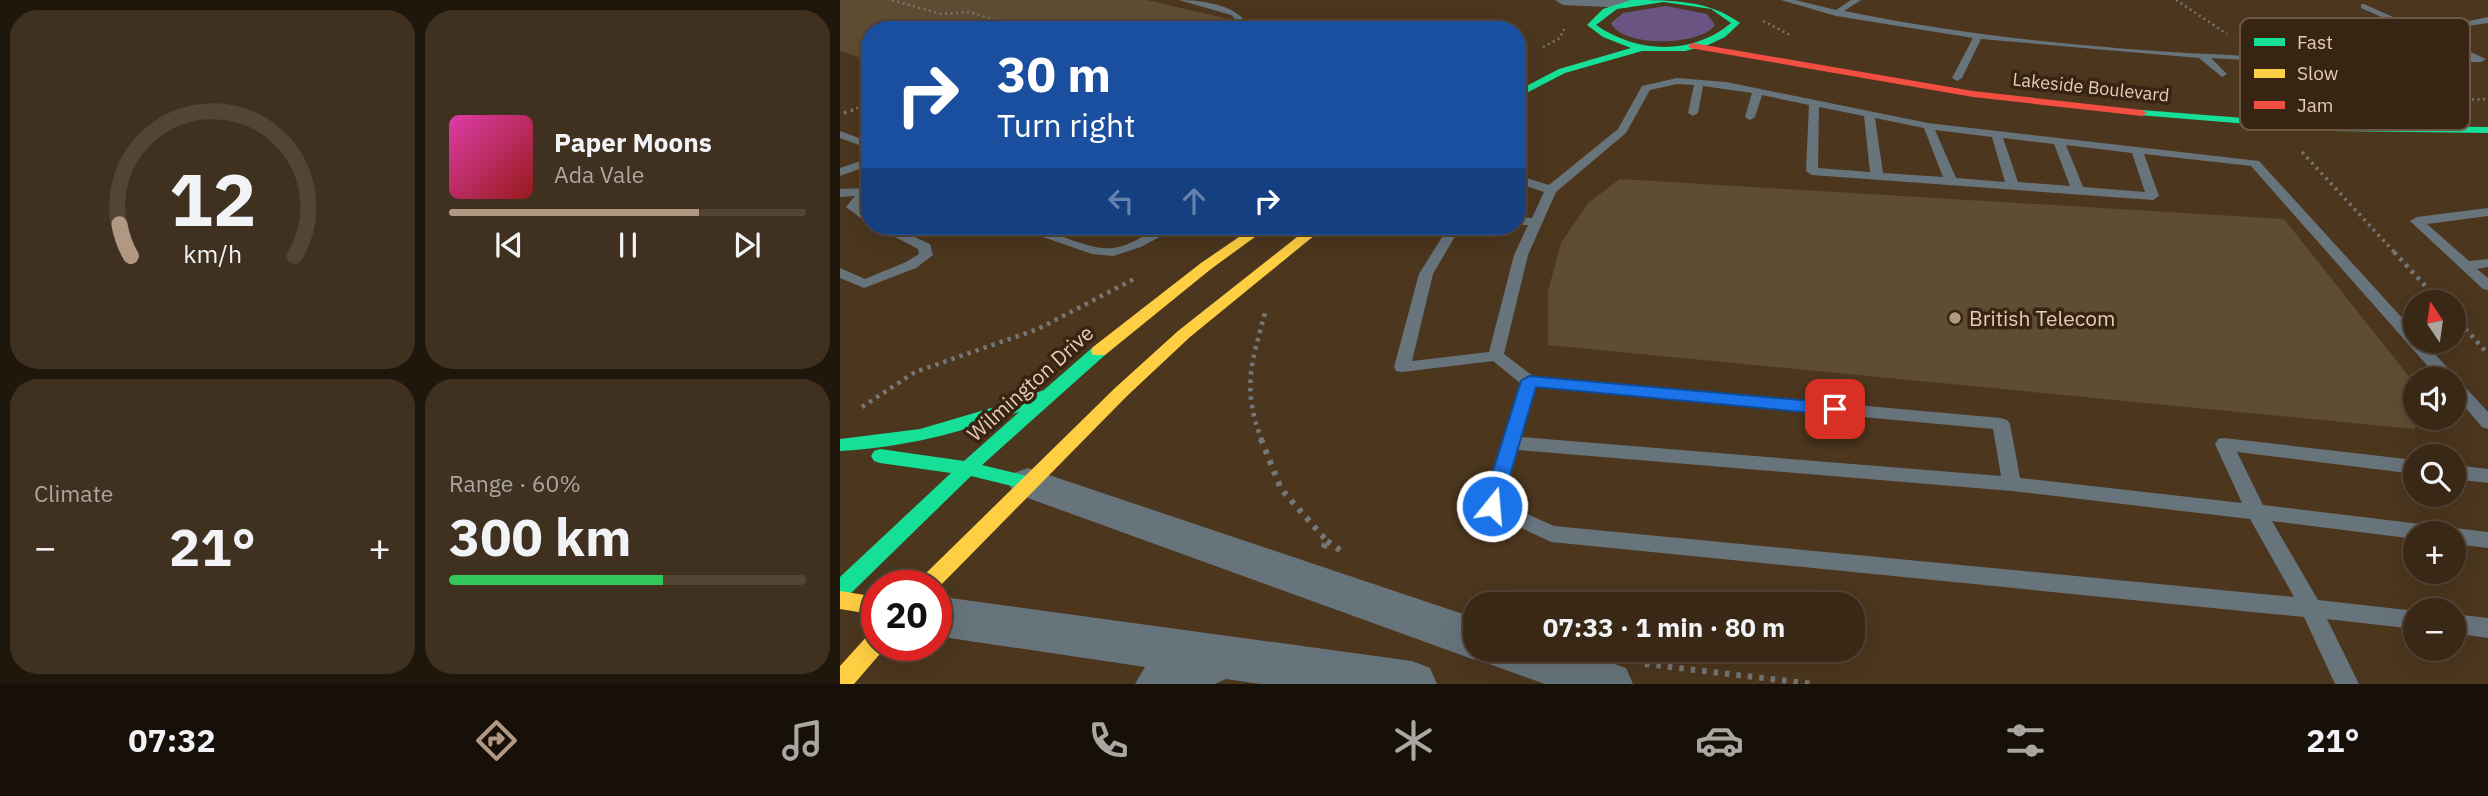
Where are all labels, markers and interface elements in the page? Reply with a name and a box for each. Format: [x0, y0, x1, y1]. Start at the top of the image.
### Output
legend [2240, 18, 2470, 130]
text: Fast [2297, 30, 2333, 54]
text: 30 m [997, 42, 1111, 105]
icon: right [882, 49, 973, 140]
text: Slow [2297, 61, 2338, 85]
street label: Lakeside Boulevard [2012, 67, 2170, 107]
text: Jam [2297, 93, 2333, 117]
text: Turn right [997, 104, 1135, 146]
text: Paper Moons [554, 125, 712, 159]
text: 12 [169, 151, 256, 246]
text: Ada Vale [554, 159, 644, 189]
icon: left [1102, 182, 1140, 220]
icon: ahead [1175, 182, 1213, 220]
icon: right [1248, 182, 1286, 220]
icon: previous [490, 226, 528, 264]
icon: pause [609, 226, 647, 264]
icon: next [728, 226, 766, 264]
text: km/h [183, 237, 242, 270]
north arrow [2403, 290, 2466, 354]
map controls [2403, 290, 2466, 661]
place label: British Telecom [1969, 304, 2115, 332]
marker: British Telecom [1947, 310, 1963, 326]
street label: Wilmington Drive [961, 319, 1099, 447]
button: sound [2403, 367, 2466, 430]
pin [1805, 379, 1865, 439]
icon: arrive [1816, 390, 1854, 428]
button: search [2403, 444, 2466, 507]
text: Range · 60% [449, 468, 581, 498]
position arrow [1455, 469, 1529, 543]
text: Climate [34, 478, 113, 508]
text: 300 km [449, 503, 631, 570]
text: 21° [169, 513, 256, 580]
button: + [2403, 521, 2466, 584]
text: − [34, 522, 57, 571]
text: + [368, 522, 391, 571]
speed limit sign: 20 [861, 570, 952, 661]
button: − [2403, 598, 2466, 661]
text: 07:33 · 1 min · 80 m [1543, 610, 1785, 644]
icon: directions [472, 716, 521, 765]
icon: music [778, 716, 827, 765]
icon: phone [1084, 716, 1133, 765]
icon: climate [1389, 716, 1438, 765]
icon: car [1695, 716, 1744, 765]
icon: filters [2001, 716, 2050, 765]
text: 07:32 [128, 719, 216, 761]
text: 21° [2306, 719, 2360, 761]

